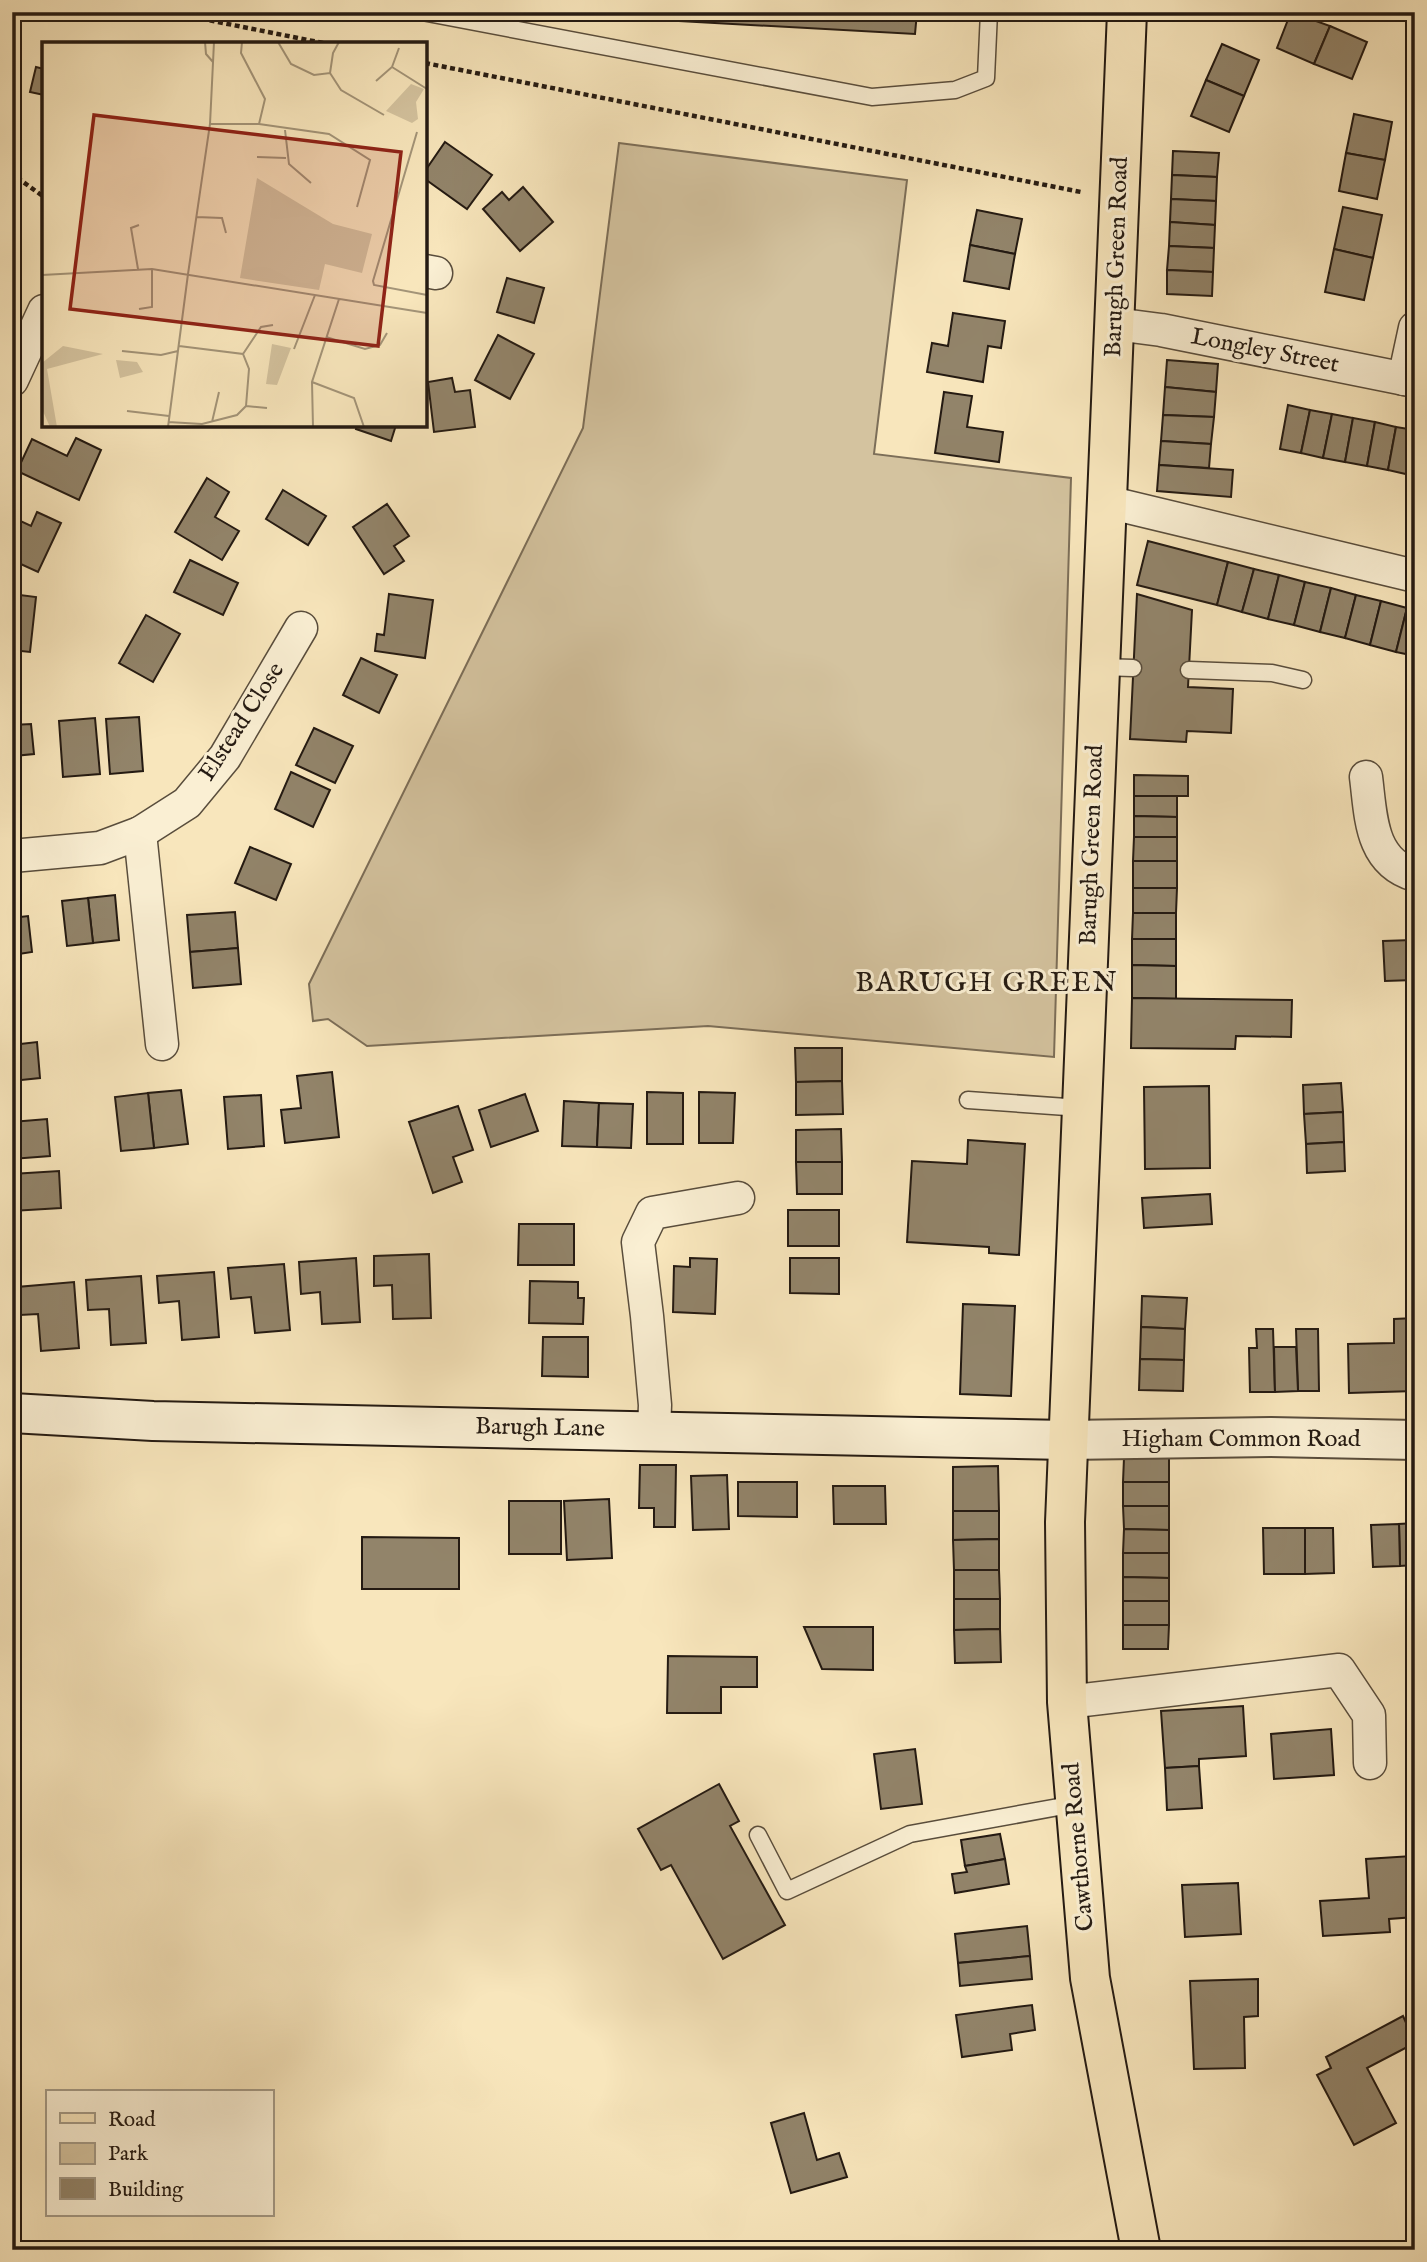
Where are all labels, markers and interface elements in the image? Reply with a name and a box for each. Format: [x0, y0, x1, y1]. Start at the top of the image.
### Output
inset map [42, 42, 427, 427]
street label: Barugh Green Road [1098, 156, 1136, 358]
street label: Longley Street [1188, 321, 1342, 381]
street label: Elstead Close [192, 657, 292, 787]
street label: Barugh Green Road [1073, 744, 1111, 946]
district label: BARUGH GREEN [855, 966, 1119, 1001]
street label: Barugh Lane [475, 1411, 605, 1445]
street label: Higham Common Road [1121, 1424, 1361, 1455]
street label: Cawthorne Road [1056, 1761, 1102, 1932]
legend [46, 2090, 273, 2216]
text: Road [108, 2107, 156, 2134]
text: Park [108, 2141, 149, 2168]
text: Building [108, 2177, 184, 2204]

